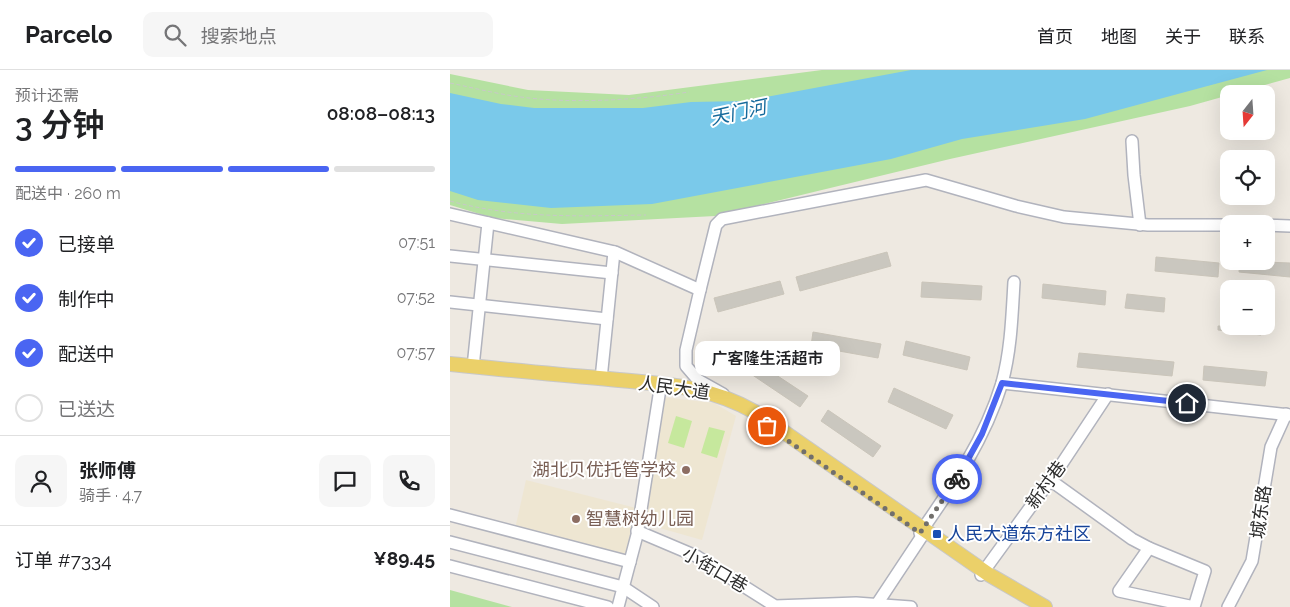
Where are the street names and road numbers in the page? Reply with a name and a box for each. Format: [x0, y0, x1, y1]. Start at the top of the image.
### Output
street label: 人民大道 [637, 372, 711, 403]
street label: 新村巷 [1021, 457, 1070, 513]
street label: 城东路 [1246, 484, 1275, 540]
street label: 小街口巷 [679, 542, 752, 597]

